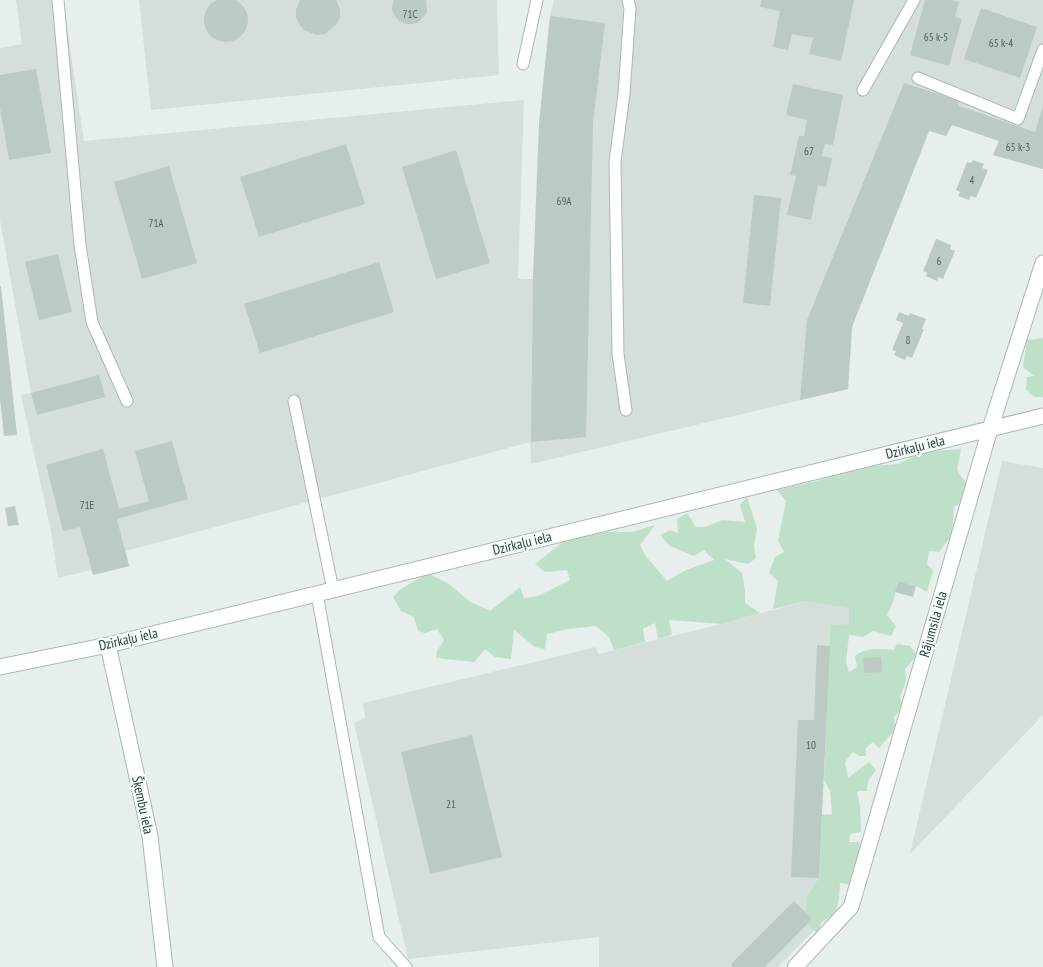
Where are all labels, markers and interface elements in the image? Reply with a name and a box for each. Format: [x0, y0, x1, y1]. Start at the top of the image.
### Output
house number: 71C [403, 7, 417, 21]
house number: 65 k-5 [924, 30, 948, 44]
house number: 65 k-4 [989, 36, 1013, 50]
house number: 65 k-3 [1006, 140, 1030, 154]
house number: 67 [804, 144, 814, 158]
house number: 4 [970, 173, 975, 187]
house number: 69A [556, 194, 572, 208]
house number: 71A [148, 216, 164, 230]
house number: 6 [937, 254, 942, 268]
house number: 8 [906, 333, 911, 347]
street label: Dzirkaļu iela [884, 431, 946, 463]
house number: 71E [80, 498, 95, 512]
street label: Dzirkaļu iela [491, 527, 553, 559]
street label: Rājumsila iela [915, 589, 951, 659]
street label: Dzirkaļu iela [97, 623, 159, 655]
house number: 10 [806, 738, 816, 752]
street label: Šķembu iela [128, 774, 158, 836]
house number: 21 [446, 797, 456, 811]

